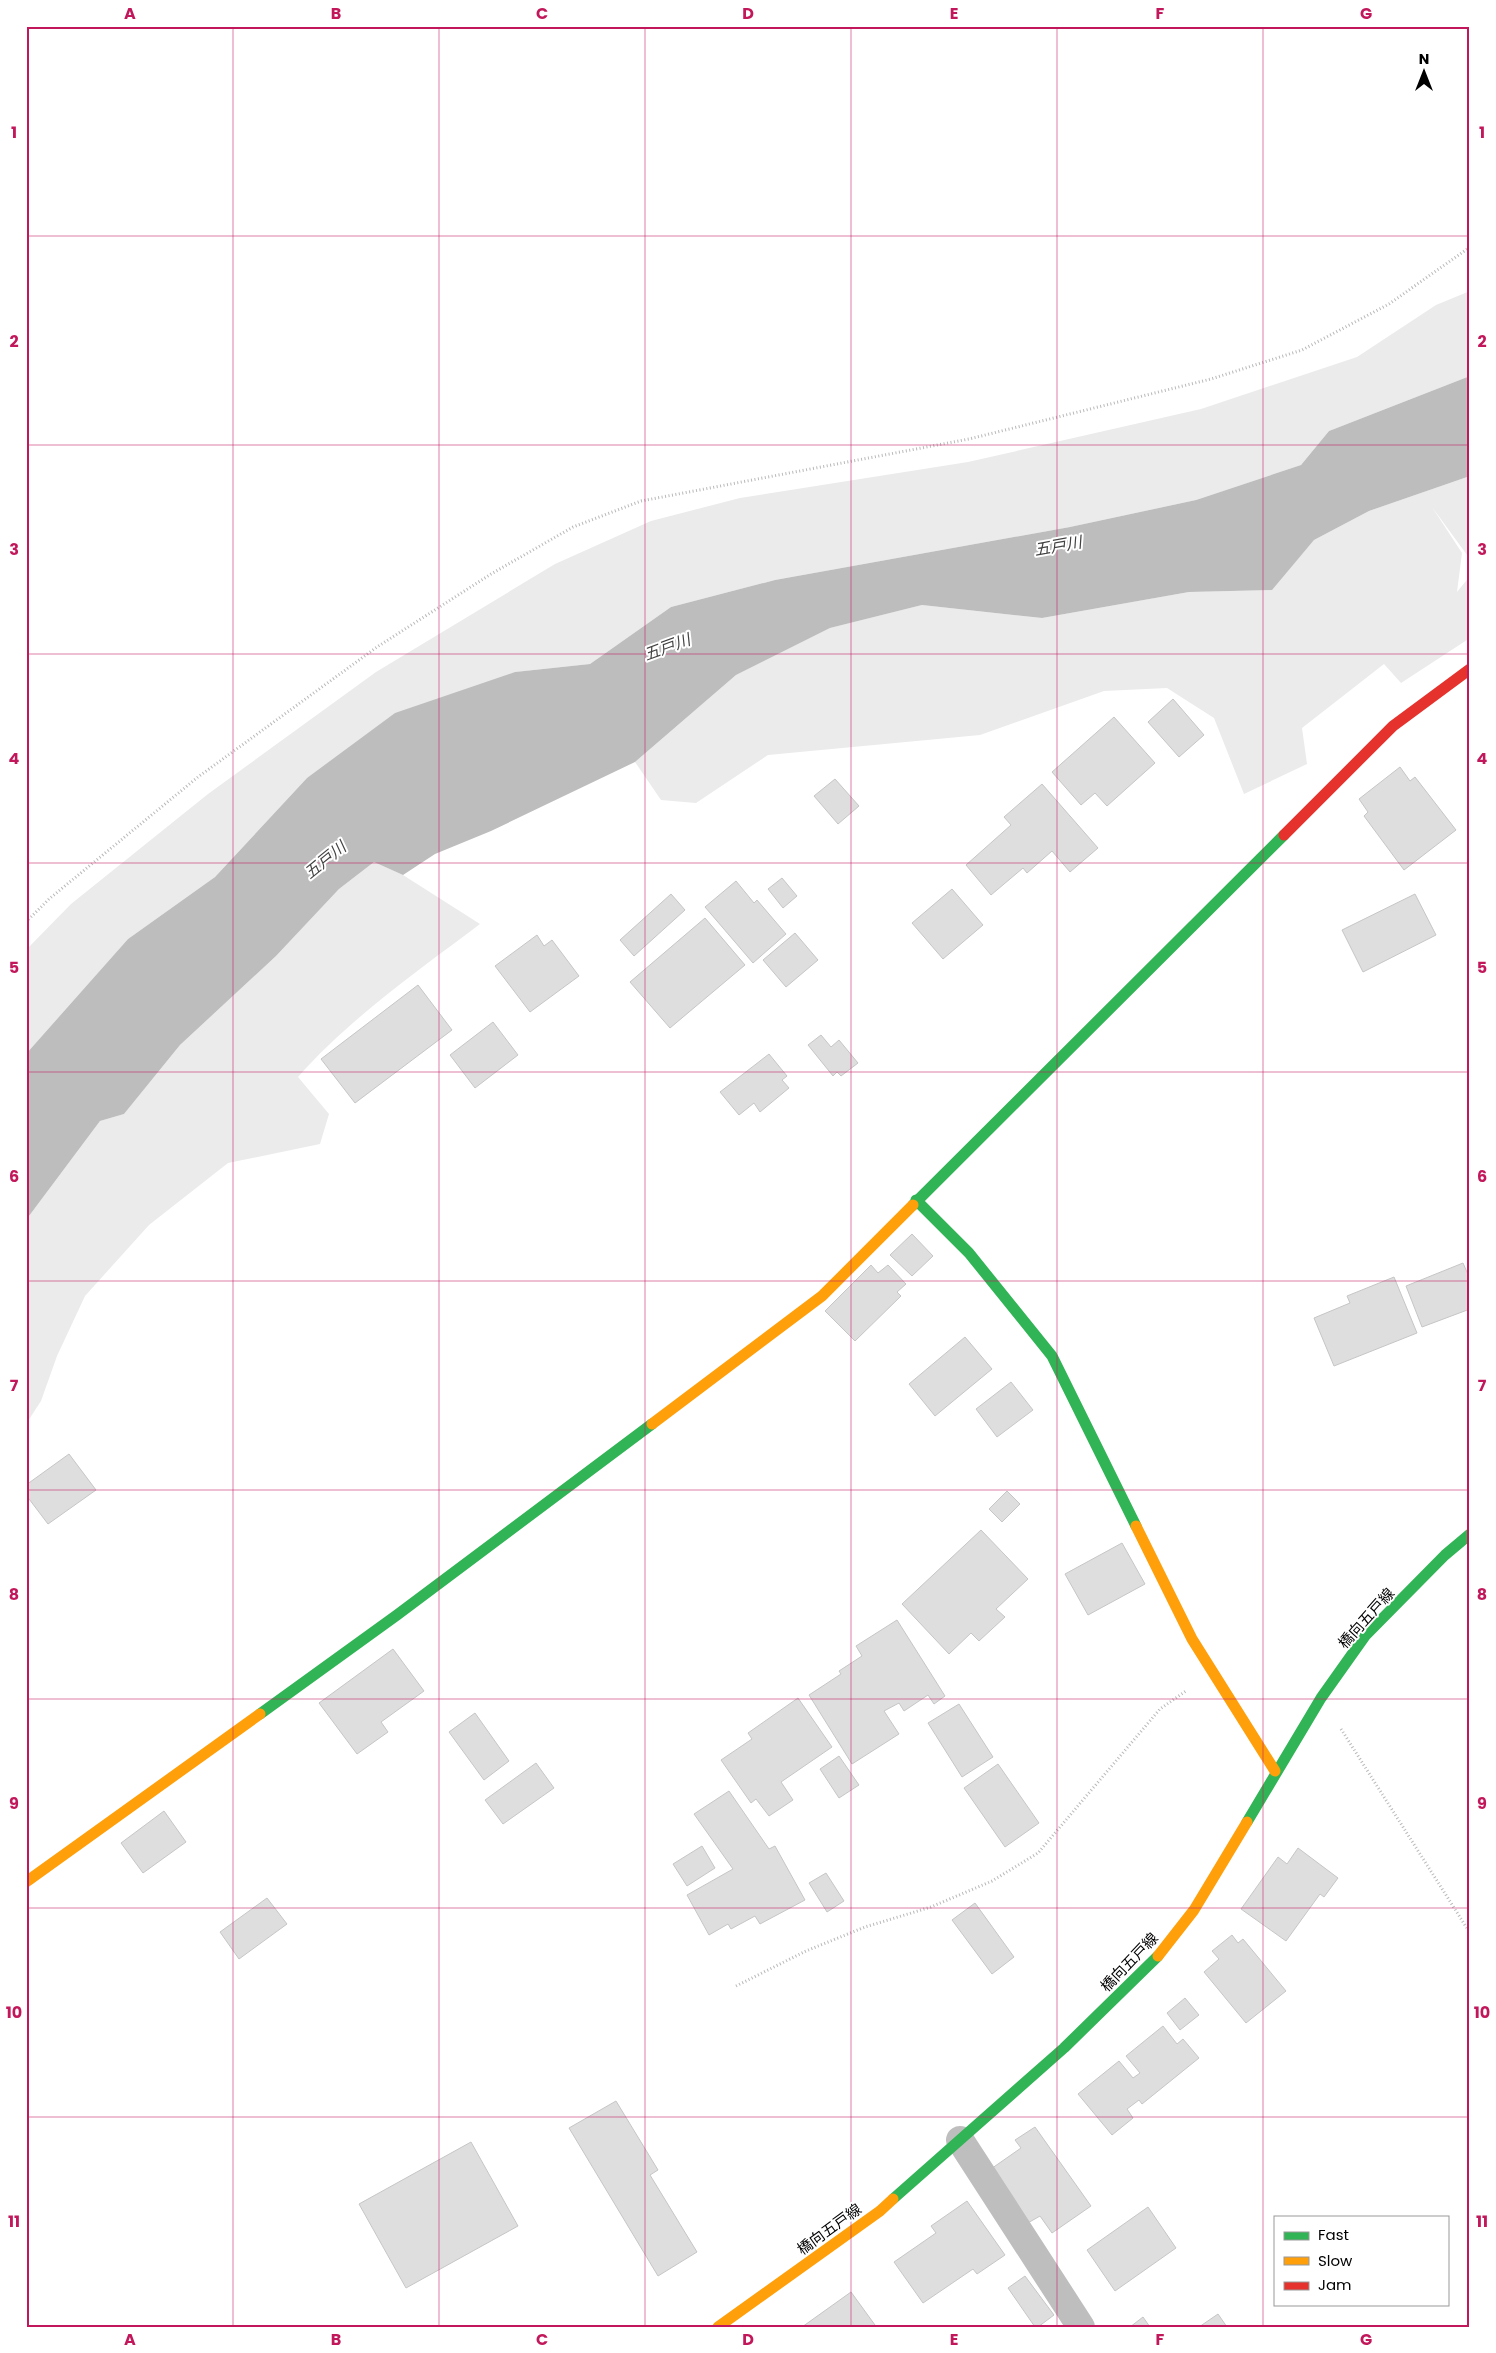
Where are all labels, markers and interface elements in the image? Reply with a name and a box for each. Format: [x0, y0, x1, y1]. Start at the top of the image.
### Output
text: A [124, 2, 136, 25]
text: B [331, 2, 341, 25]
text: C [536, 2, 548, 25]
text: D [742, 2, 754, 25]
text: E [950, 2, 958, 25]
text: F [1156, 2, 1165, 25]
text: G [1360, 2, 1372, 25]
north arrow [1398, 48, 1448, 98]
text: N [1419, 49, 1429, 69]
text: 1 [11, 121, 17, 144]
text: 1 [1479, 121, 1485, 144]
text: 2 [9, 330, 19, 353]
text: 2 [1477, 330, 1487, 353]
water label: 五戸川 [1032, 530, 1086, 561]
text: 3 [9, 538, 19, 561]
text: 3 [1477, 538, 1487, 561]
water label: 五戸川 [641, 627, 695, 666]
text: 4 [9, 747, 20, 770]
text: 4 [1477, 747, 1488, 770]
water label: 五戸川 [299, 835, 352, 884]
text: 5 [9, 956, 19, 979]
text: 5 [1477, 956, 1487, 979]
text: 6 [9, 1165, 19, 1188]
text: 6 [1477, 1165, 1487, 1188]
text: 7 [10, 1374, 19, 1397]
text: 7 [1478, 1374, 1487, 1397]
text: 8 [9, 1583, 19, 1606]
street label: 橋向五戸線 [1333, 1583, 1399, 1653]
text: 8 [1477, 1583, 1487, 1606]
text: 9 [9, 1792, 19, 1815]
text: 9 [1477, 1792, 1487, 1815]
street label: 橋向五戸線 [1095, 1928, 1163, 1996]
text: 10 [6, 2001, 22, 2024]
text: 10 [1474, 2001, 1490, 2024]
street label: 橋向五戸線 [792, 2198, 866, 2260]
text: 11 [8, 2210, 20, 2233]
text: 11 [1476, 2210, 1488, 2233]
legend [1274, 2216, 1448, 2306]
text: Fast [1318, 2224, 1349, 2245]
text: Slow [1318, 2250, 1353, 2271]
text: Jam [1318, 2274, 1352, 2295]
text: A [124, 2328, 136, 2351]
text: B [331, 2328, 341, 2351]
text: C [536, 2328, 548, 2351]
text: D [742, 2328, 754, 2351]
text: E [950, 2328, 958, 2351]
text: F [1156, 2328, 1165, 2351]
text: G [1360, 2328, 1372, 2351]

